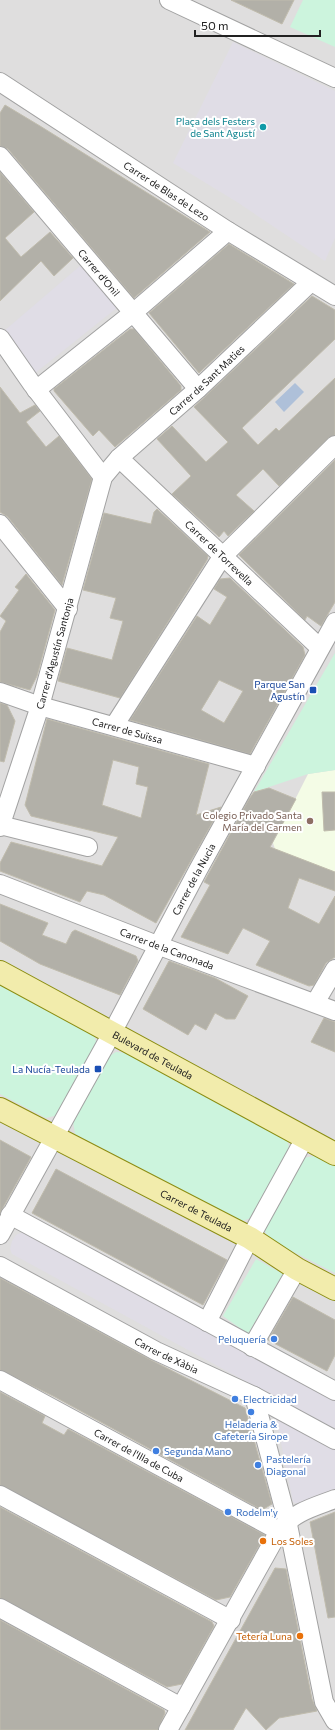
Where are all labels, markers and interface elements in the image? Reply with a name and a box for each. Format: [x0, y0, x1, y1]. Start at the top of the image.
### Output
scale bar [195, 12, 320, 38]
text: 50 m [201, 18, 229, 32]
place label: Plaça dels Festers de Sant Agustí [176, 115, 255, 139]
marker: Plaça dels Festers de Sant Agustí [258, 122, 268, 132]
street label: Carrer de Blas de Lezo [122, 159, 212, 223]
street label: Carrer d'Onil [76, 247, 122, 299]
street label: Carrer de Sant Maties [166, 342, 247, 418]
street label: Carrer de Torrevella [183, 518, 256, 588]
street label: Carrer d'Agustín Santonja [33, 596, 76, 711]
place label: Parque San Agustín [254, 678, 305, 702]
marker: Parque San Agustín [308, 685, 318, 695]
street label: Carrer de Suïssa [91, 715, 164, 746]
place label: Colegio Privado Santa María del Carmen [203, 809, 302, 833]
marker: Colegio Privado Santa María del Carmen [305, 816, 315, 826]
street label: Carrer de la Nucia [169, 841, 218, 917]
street label: Carrer de la Canonada [118, 925, 216, 972]
street label: Bulevard de Teulada [111, 1028, 195, 1082]
place label: La Nucía-Teulada [12, 1063, 90, 1075]
marker: La Nucía-Teulada [93, 1064, 103, 1074]
street label: Carrer de Teulada [158, 1187, 234, 1234]
place label: Peluquería [218, 1333, 266, 1345]
street label: Carrer de Xàbia [132, 1334, 201, 1376]
marker: Peluquería [269, 1334, 279, 1344]
place label: Electricidad [243, 1393, 297, 1405]
marker: Electricidad [230, 1394, 240, 1404]
marker: Heladeria & Cafetería Sirope [246, 1407, 256, 1417]
place label: Heladeria & Cafetería Sirope [214, 1418, 288, 1442]
street label: Carrer de l'Illa de Cuba [92, 1426, 186, 1484]
place label: Segunda Mano [164, 1445, 231, 1457]
marker: Segunda Mano [151, 1446, 161, 1456]
place label: Pastelería Diagonal [266, 1453, 311, 1477]
marker: Pastelería Diagonal [253, 1460, 263, 1470]
place label: Rodelm'y [236, 1506, 278, 1518]
marker: Rodelm'y [223, 1507, 233, 1517]
place label: Los Soles [271, 1535, 314, 1547]
marker: Los Soles [258, 1536, 268, 1546]
place label: Tetería Luna [236, 1630, 292, 1642]
marker: Tetería Luna [295, 1631, 305, 1641]

